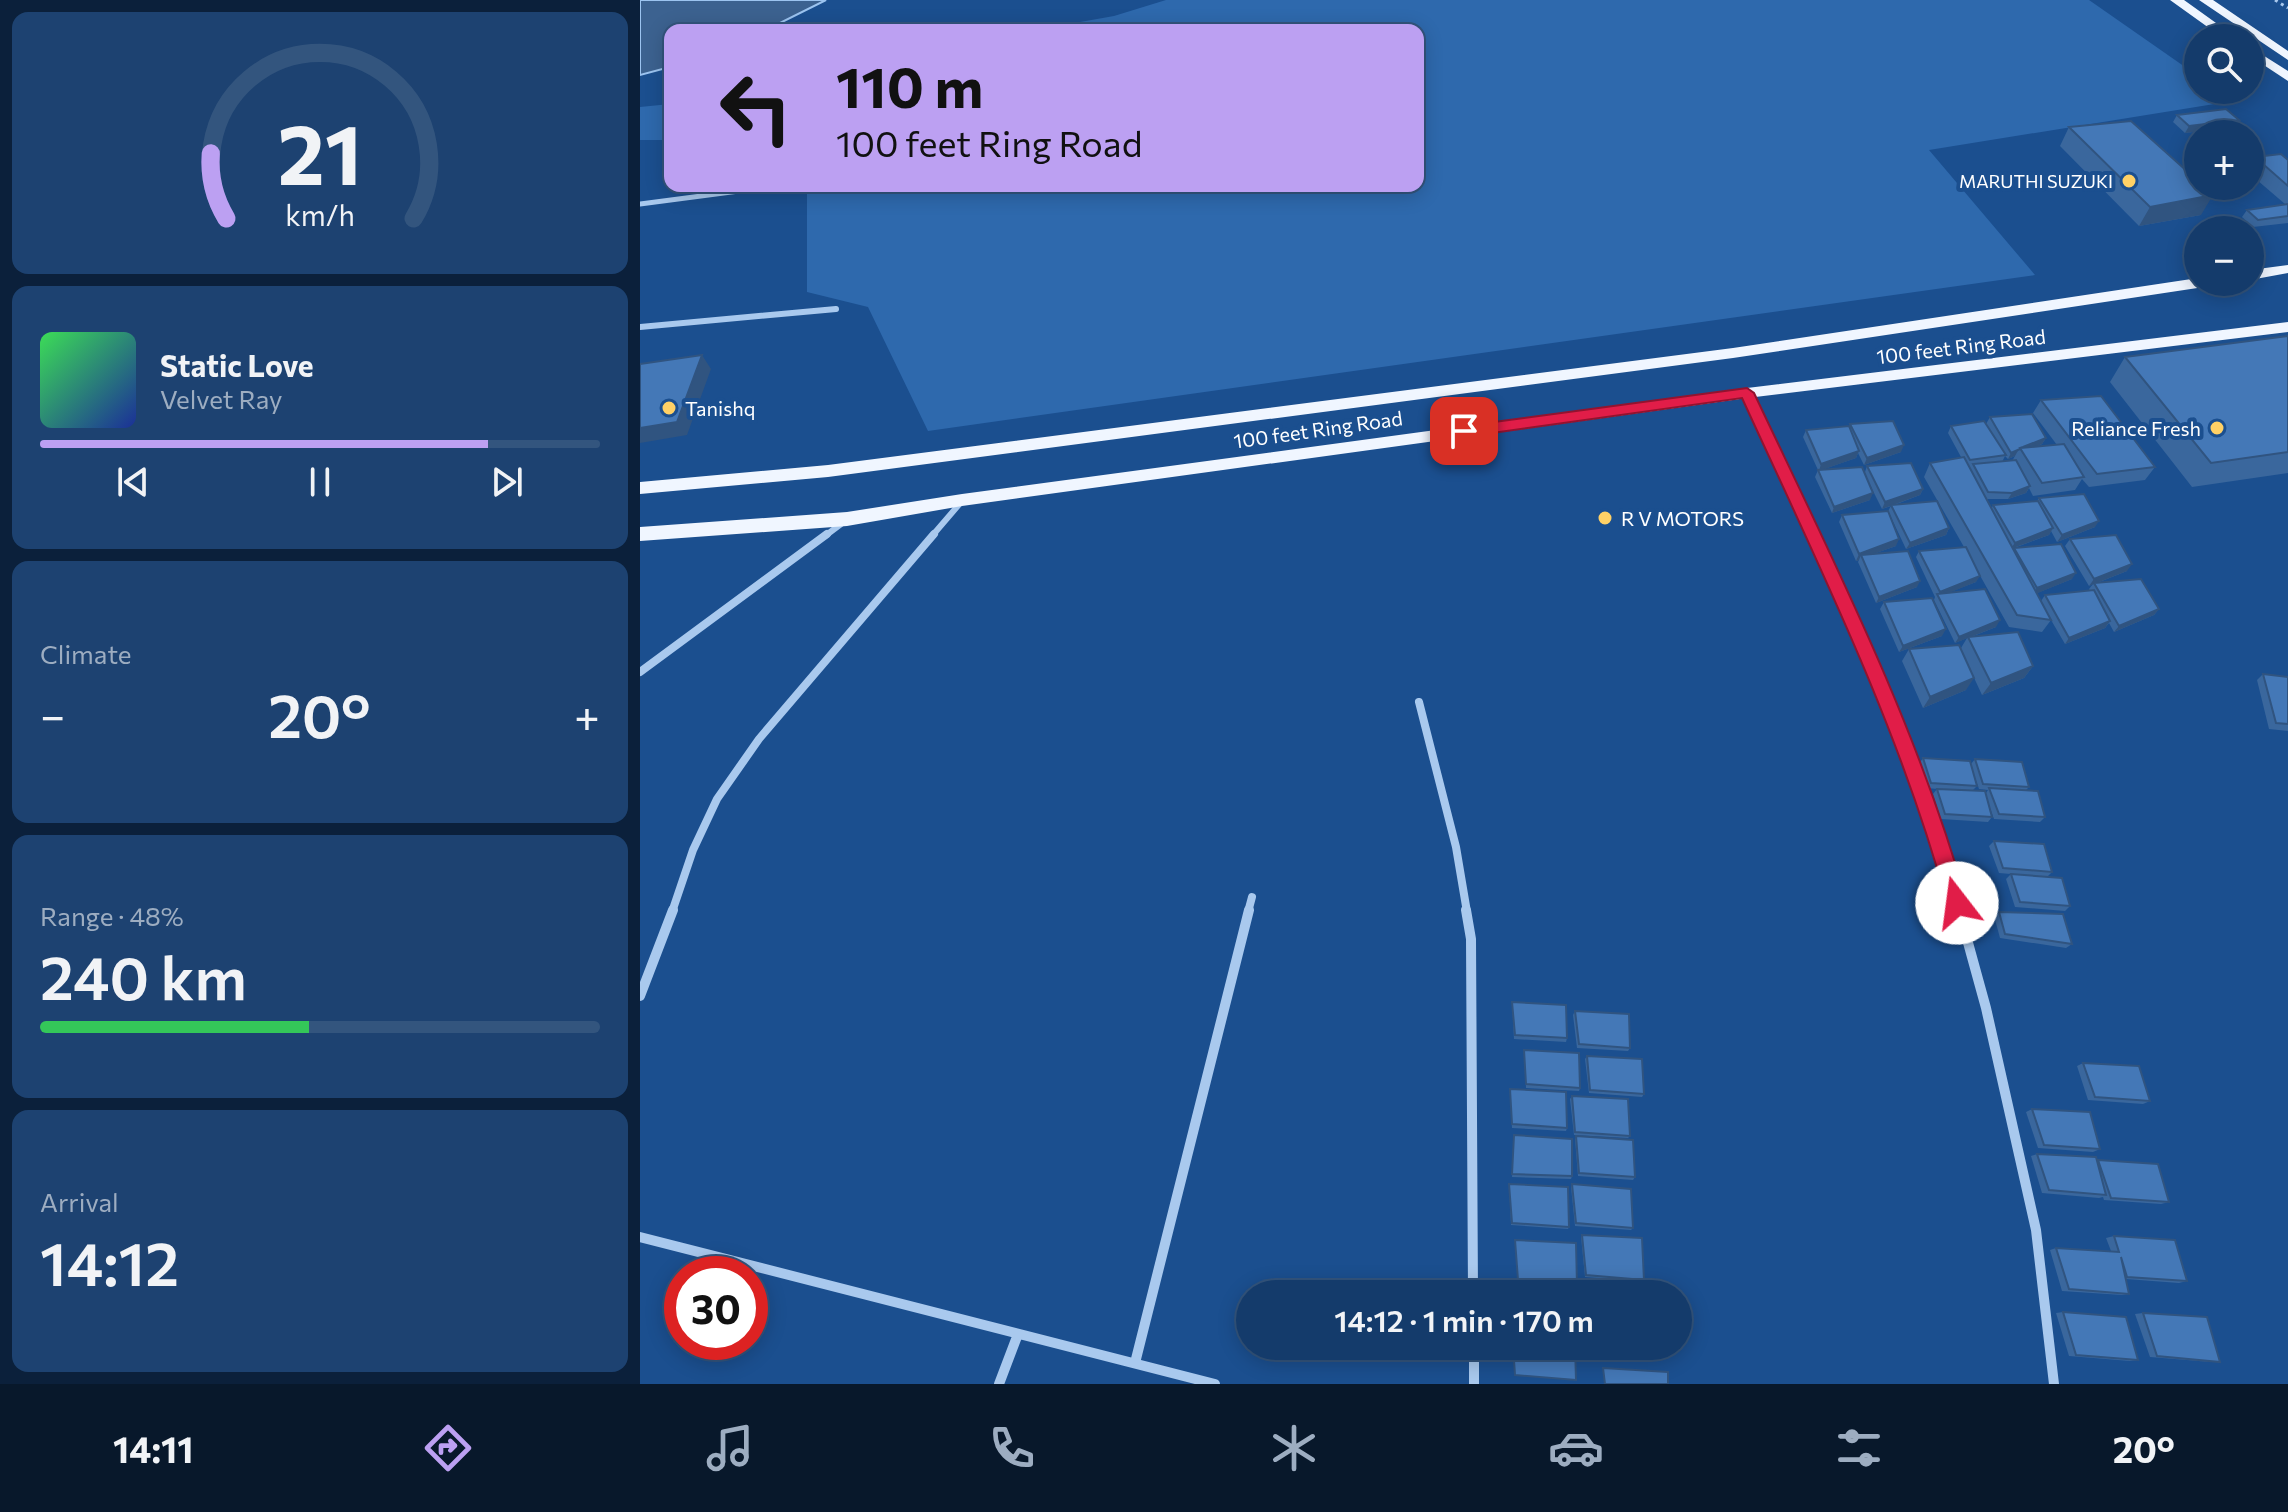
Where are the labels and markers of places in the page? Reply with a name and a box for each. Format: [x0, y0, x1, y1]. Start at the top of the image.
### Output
place label: MARUTHI SUZUKI [1959, 170, 2113, 192]
marker: MARUTHI SUZUKI [2120, 172, 2138, 190]
place label: Tanishq [685, 396, 755, 420]
pin [1430, 397, 1498, 465]
marker: Tanishq [660, 399, 678, 417]
place label: Reliance Fresh [2071, 416, 2201, 440]
marker: Reliance Fresh [2208, 419, 2226, 437]
place label: R V MOTORS [1621, 506, 1744, 530]
marker: R V MOTORS [1596, 509, 1614, 527]

